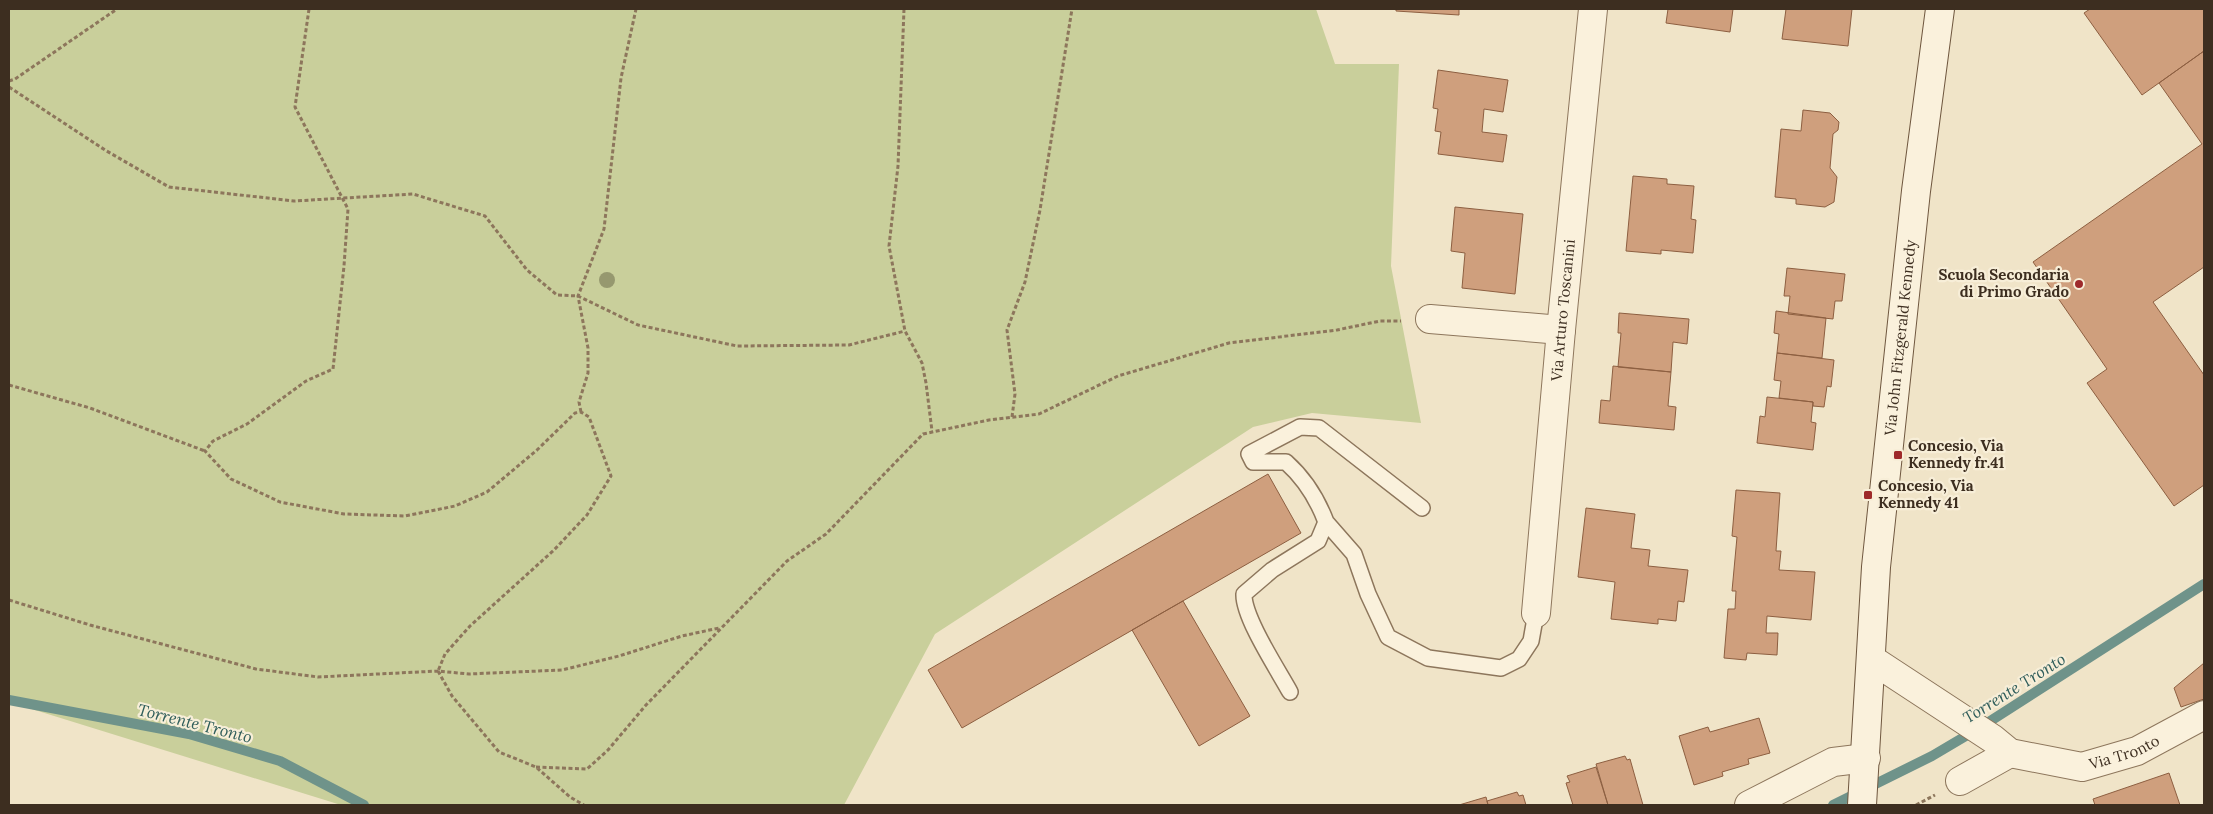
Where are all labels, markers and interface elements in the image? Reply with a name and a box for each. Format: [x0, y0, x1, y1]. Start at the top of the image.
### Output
street label: Via Arturo Toscanini [1546, 238, 1579, 383]
street label: Via John Fitzgerald Kennedy [1880, 239, 1920, 437]
place label: Scuola Secondaria di Primo Grado [1938, 265, 2070, 301]
marker: Scuola Secondaria di Primo Grado [2073, 278, 2085, 290]
place label: Concesio, Via Kennedy fr.41 [1908, 436, 2004, 472]
marker: Concesio, Via Kennedy fr.41 [1892, 449, 1904, 461]
place label: Concesio, Via Kennedy 41 [1878, 476, 1974, 512]
marker: Concesio, Via Kennedy 41 [1862, 489, 1874, 501]
water label: Torrente Tronto [1959, 649, 2069, 727]
water label: Torrente Tronto [136, 699, 254, 747]
street label: Via Tronto [2086, 731, 2163, 774]

